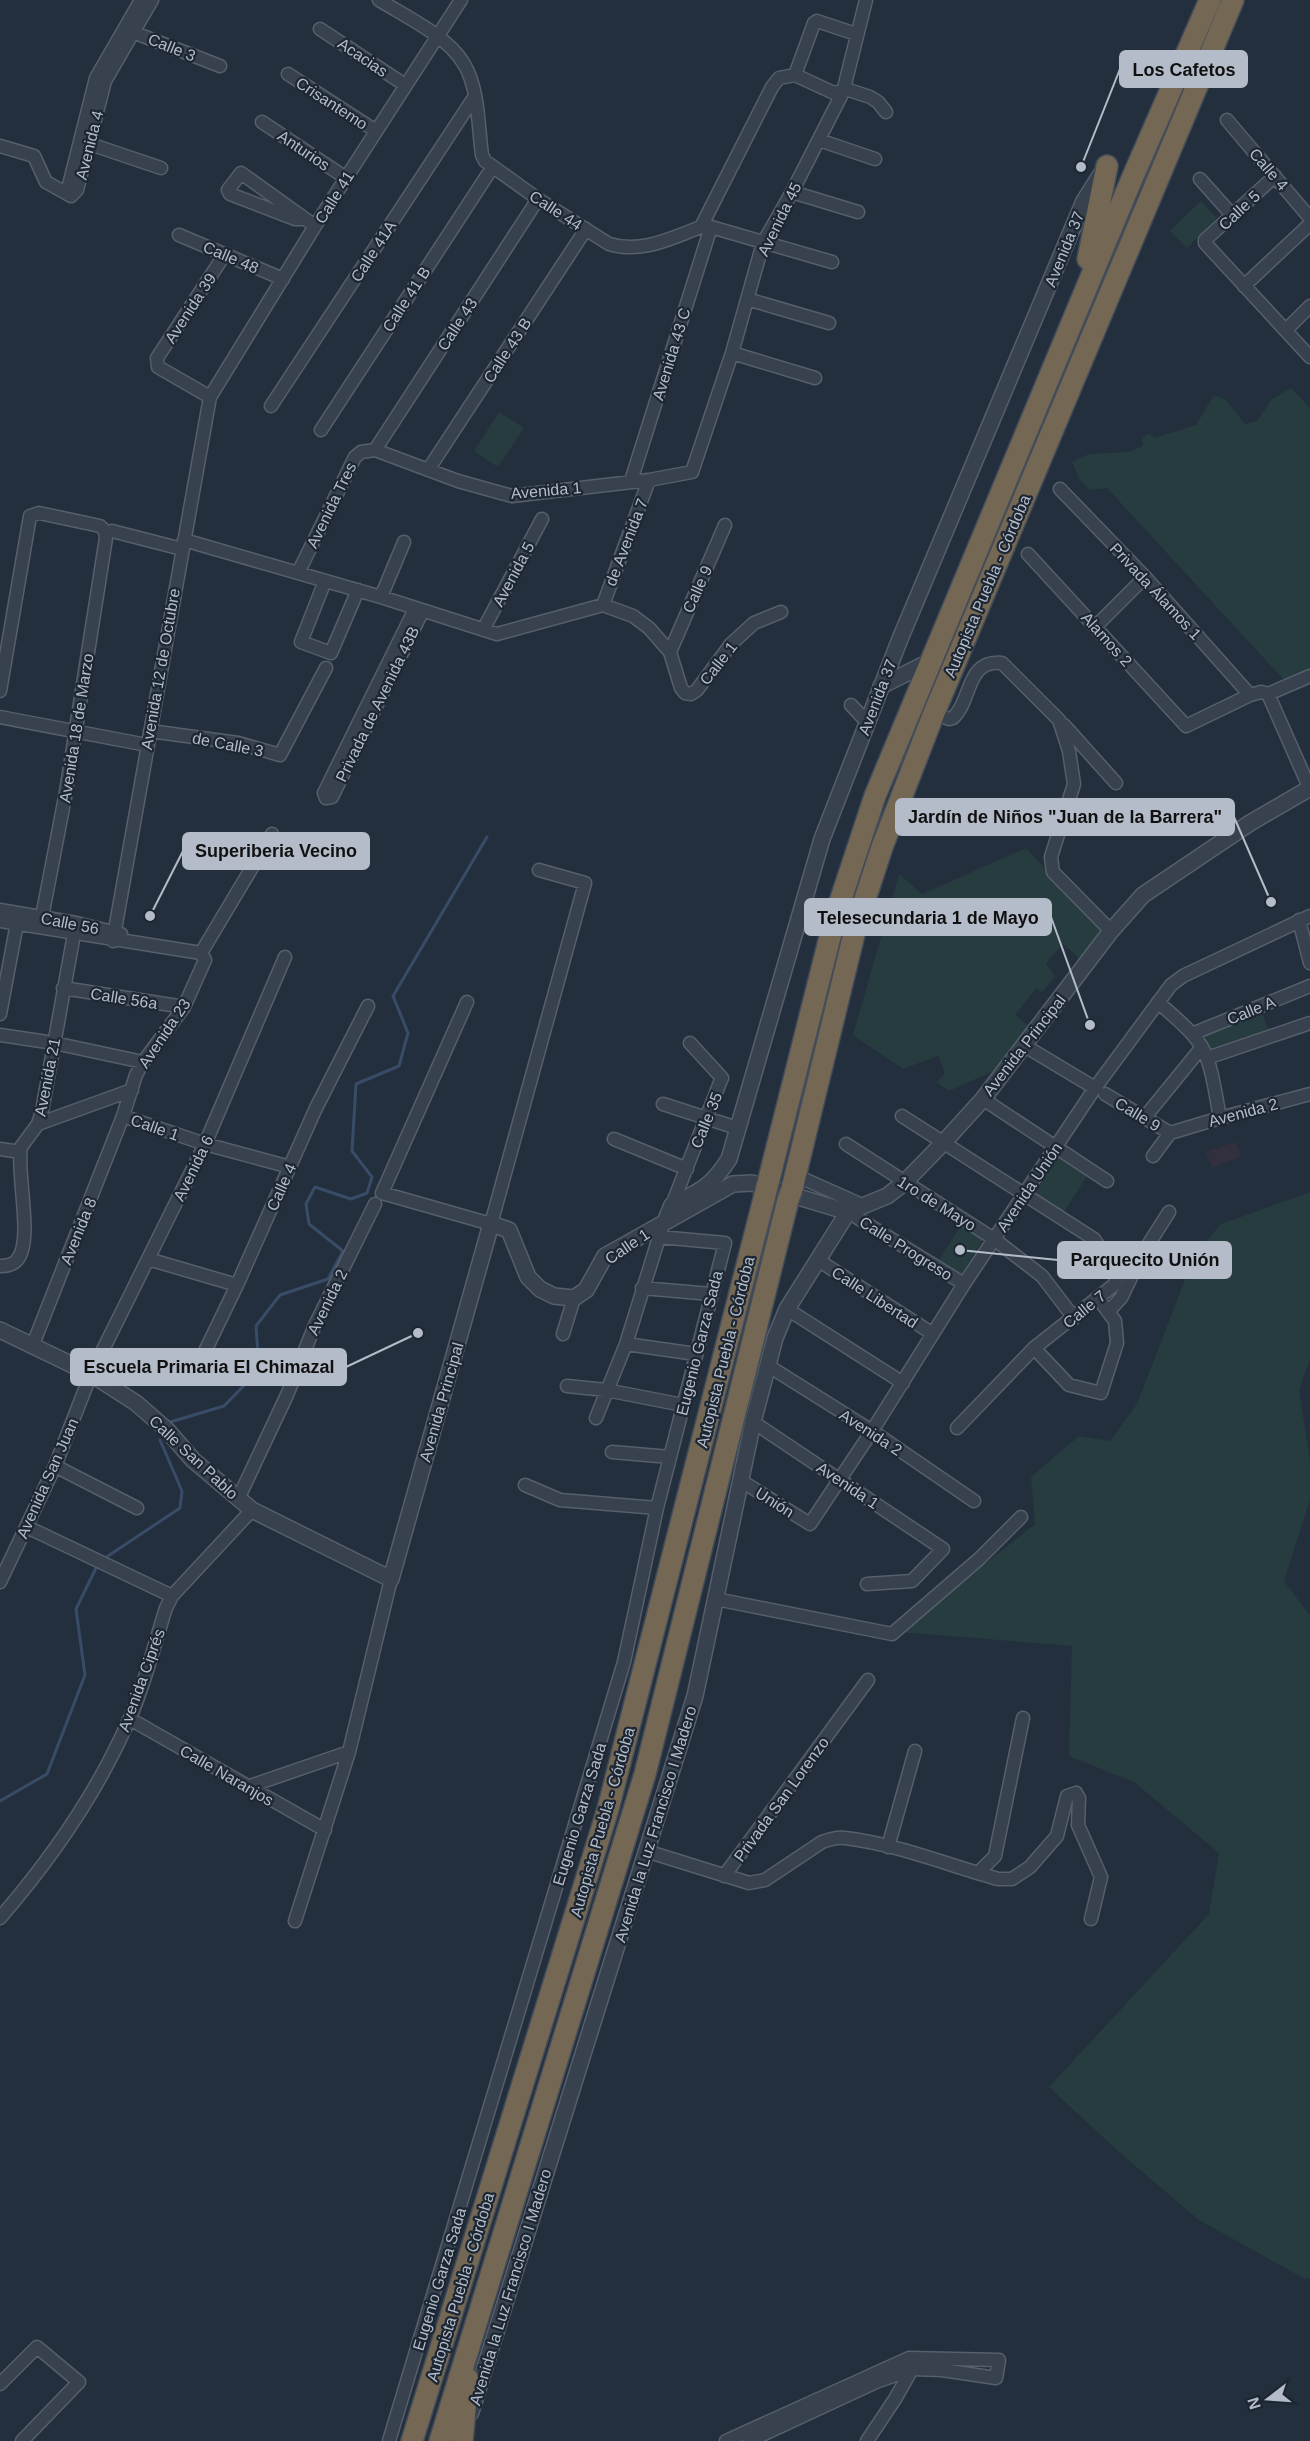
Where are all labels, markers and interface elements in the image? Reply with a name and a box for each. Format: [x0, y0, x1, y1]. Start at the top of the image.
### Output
street label: Calle 3 [146, 30, 198, 65]
street label: Acacias [335, 35, 391, 80]
callout: Los Cafetos [1120, 51, 1247, 87]
text: Los Cafetos [1132, 60, 1236, 80]
street label: Crisantemo [293, 74, 371, 133]
street label: Avenida 4 [73, 109, 106, 182]
street label: Anturios [275, 127, 333, 174]
street label: Calle 4 [1246, 145, 1291, 194]
street label: Calle 41 [312, 168, 357, 227]
street label: Avenida 45 [754, 180, 805, 259]
street label: Calle 44 [526, 187, 585, 234]
street label: Calle 5 [1215, 187, 1263, 234]
street label: Avenida 37 [1042, 209, 1087, 289]
street label: Calle 41A [347, 217, 400, 285]
street label: Calle 48 [200, 238, 261, 277]
street label: Calle 41 B [379, 264, 434, 335]
street label: Avenida 39 [162, 270, 219, 346]
street label: Calle 43 [434, 295, 481, 354]
street label: Avenida 43 C [649, 306, 694, 402]
street label: Calle 43 B [480, 315, 535, 386]
street label: Avenida Tres [303, 460, 359, 551]
street label: Avenida 1 [510, 479, 582, 502]
street label: Autopista Puebla - Córdoba [941, 492, 1034, 680]
street label: de Avenida 7 [602, 496, 651, 588]
street label: Avenida 5 [489, 539, 538, 610]
street label: Privada Álamos 1 [1107, 539, 1205, 643]
street label: Calle 9 [680, 563, 715, 615]
street label: Avenida 12 de Octubre [138, 587, 183, 751]
street label: Alamos 2 [1078, 609, 1135, 670]
street label: Privada de Avenida 43B [332, 624, 422, 785]
street label: Calle 1 [696, 638, 740, 688]
street label: Avenida 18 de Marzo [56, 652, 97, 804]
street label: Avenida 37 [855, 657, 900, 737]
street label: de Calle 3 [191, 729, 265, 760]
callout: Jardín de Niños "Juan de la Barrera" [896, 799, 1234, 835]
text: Jardín de Niños "Juan de la Barrera" [908, 807, 1222, 827]
callout: Superiberia Vecino [183, 833, 369, 869]
text: Superiberia Vecino [195, 841, 357, 861]
callout: Telesecundaria 1 de Mayo [805, 899, 1051, 935]
text: Telesecundaria 1 de Mayo [817, 908, 1039, 928]
street label: Calle 56 [39, 910, 100, 937]
street label: Calle 56a [89, 985, 159, 1012]
street label: Avenida Principal [980, 991, 1069, 1099]
street label: Calle A [1224, 993, 1278, 1028]
street label: Avenida 23 [135, 995, 194, 1071]
street label: Avenida 21 [32, 1036, 63, 1118]
street label: Calle 35 [688, 1090, 725, 1151]
street label: Calle 9 [1112, 1094, 1164, 1135]
street label: Avenida 2 [1207, 1095, 1280, 1130]
street label: Calle 1 [129, 1111, 181, 1144]
street label: Avenida 6 [170, 1133, 217, 1204]
street label: Avenida Unión [993, 1140, 1065, 1235]
street label: Calle 4 [264, 1161, 299, 1213]
street label: 1ro de Mayo [895, 1173, 979, 1234]
street label: Avenida 8 [57, 1195, 100, 1267]
street label: Calle Progreso [856, 1213, 955, 1284]
street label: Calle 1 [602, 1225, 653, 1267]
callout: Parquecito Unión [1058, 1242, 1231, 1278]
text: Parquecito Unión [1070, 1250, 1220, 1270]
street label: Autopista Puebla - Córdoba [693, 1255, 758, 1450]
street label: Calle Libertad [829, 1263, 921, 1331]
street label: Avenida 2 [304, 1267, 351, 1338]
street label: Eugenio Garza Sada [673, 1269, 726, 1417]
street label: Calle 7 [1060, 1287, 1109, 1332]
street label: Avenida Principal [416, 1341, 467, 1464]
callout: Escuela Primaria El Chimazal [71, 1349, 346, 1385]
text: Escuela Primaria El Chimazal [83, 1357, 335, 1377]
street label: Avenida 2 [836, 1406, 905, 1459]
street label: Calle San Pablo [146, 1412, 241, 1503]
street label: Avenida San Juan [13, 1416, 82, 1541]
street label: Avenida 1 [814, 1459, 882, 1512]
street label: Unión [753, 1484, 797, 1521]
street label: Avenida Ciprés [115, 1626, 168, 1734]
street label: Avenida la Luz Francisco I Madero [611, 1704, 700, 1944]
street label: Autopista Puebla - Córdoba [567, 1725, 638, 1919]
street label: Privada San Lorenzo [731, 1734, 832, 1865]
street label: Eugenio Garza Sada [550, 1741, 609, 1888]
street label: Calle Naranjos [177, 1742, 276, 1809]
street label: Avenida la Luz Francisco I Madero [466, 2167, 555, 2407]
street label: Autopista Puebla - Córdoba [424, 2191, 497, 2384]
street label: Eugenio Garza Sada [410, 2206, 469, 2353]
north arrow [1238, 2369, 1298, 2429]
text: N [1244, 2395, 1264, 2411]

